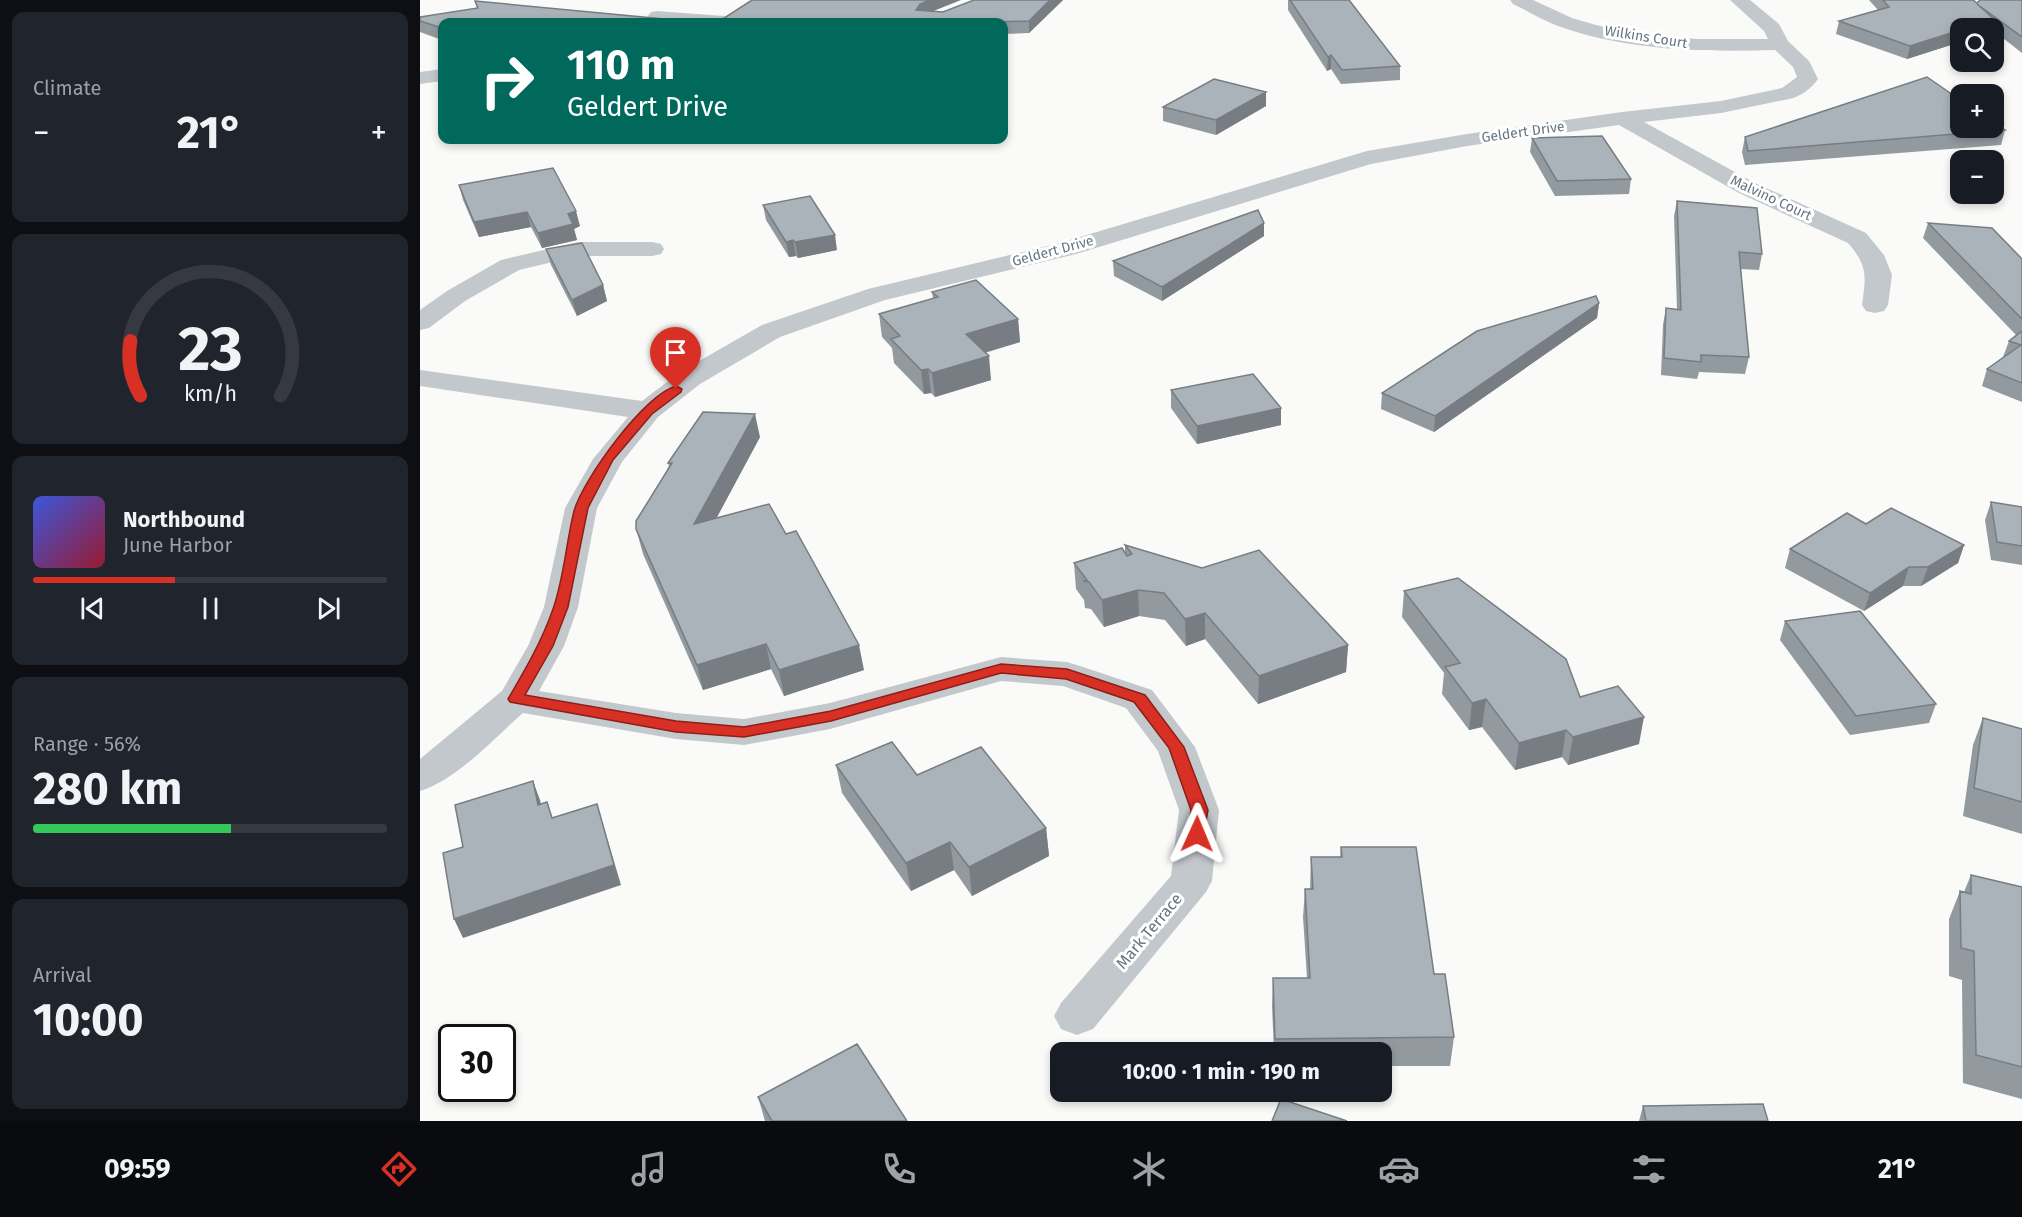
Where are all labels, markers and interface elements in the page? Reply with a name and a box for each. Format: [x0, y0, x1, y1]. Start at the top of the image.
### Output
map controls [1950, 18, 2004, 204]
button: search [1950, 18, 2004, 72]
street label: Wilkins Court [1603, 22, 1690, 52]
text: 110 m [567, 40, 675, 90]
icon: right [468, 42, 546, 120]
text: Climate [33, 76, 101, 100]
button: + [1950, 84, 2004, 138]
text: Geldert Drive [567, 91, 728, 123]
text: 21° [177, 106, 243, 160]
text: − [33, 113, 50, 153]
text: + [371, 113, 387, 153]
street label: Geldert Drive [1480, 118, 1566, 146]
button: − [1950, 150, 2004, 204]
street label: Malvino Court [1728, 172, 1815, 225]
street label: Geldert Drive [1010, 232, 1096, 270]
text: 23 [178, 312, 242, 387]
pin [650, 327, 701, 389]
icon: arrive [659, 336, 692, 369]
text: km/h [183, 381, 237, 407]
text: Northbound [123, 506, 245, 533]
text: June Harbor [123, 533, 232, 557]
icon: previous [76, 592, 109, 625]
icon: pause [194, 592, 227, 625]
icon: next [312, 592, 345, 625]
text: Range · 56% [33, 732, 141, 756]
text: 280 km [33, 762, 182, 816]
position arrow [1165, 802, 1229, 866]
street label: Mark Terrace [1112, 889, 1186, 973]
text: Arrival [33, 963, 92, 987]
text: 10:00 [33, 993, 144, 1047]
speed limit sign: 30 [438, 1024, 516, 1102]
text: 10:00 · 1 min · 190 m [1122, 1058, 1320, 1085]
icon: directions [378, 1148, 420, 1190]
icon: music [628, 1148, 670, 1190]
icon: phone [878, 1148, 920, 1190]
icon: climate [1128, 1148, 1170, 1190]
icon: car [1378, 1148, 1420, 1190]
icon: filters [1628, 1148, 1670, 1190]
text: 09:59 [104, 1153, 171, 1185]
text: 21° [1878, 1153, 1918, 1185]

